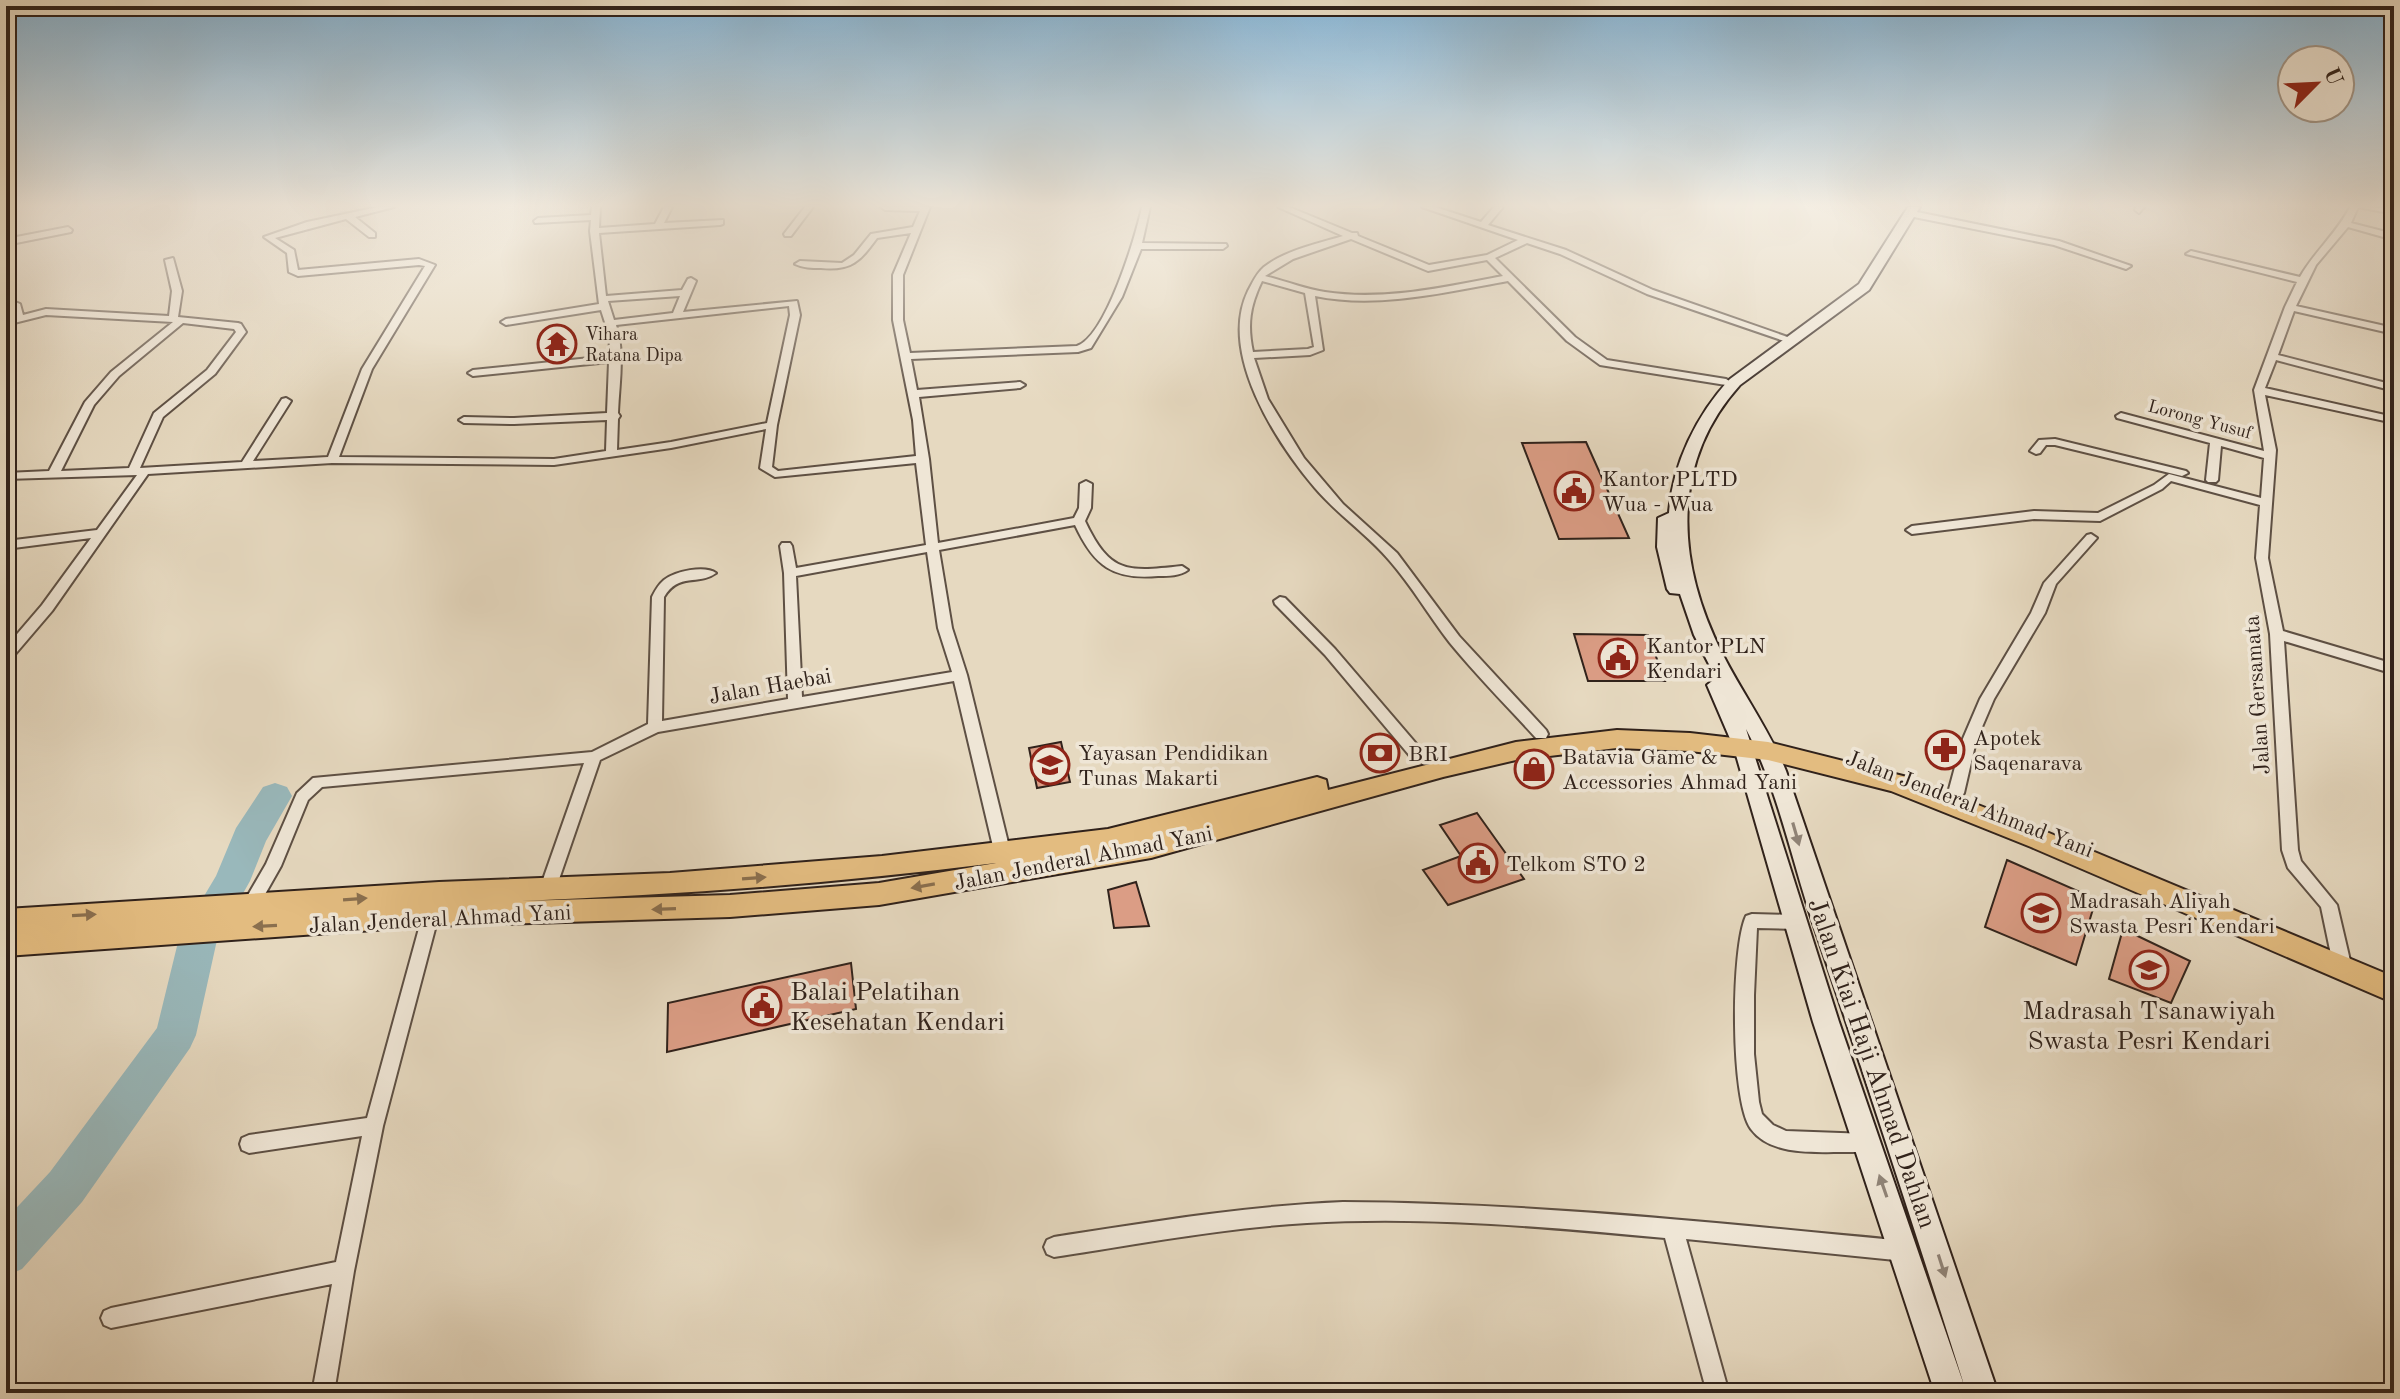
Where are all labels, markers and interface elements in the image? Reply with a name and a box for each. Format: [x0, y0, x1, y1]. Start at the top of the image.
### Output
north arrow [2276, 44, 2356, 124]
text: U [2319, 64, 2346, 89]
temple icon: Vihara Ratana Dipa [536, 323, 578, 365]
place label: Vihara Ratana Dipa [585, 326, 683, 365]
street label: Lorong Yusuf [2146, 397, 2255, 443]
place label: Kantor PLTD Wua - Wua [1602, 469, 1738, 516]
public building icon: Kantor PLTD Wua - Wua [1553, 470, 1595, 512]
street label: Jalan Gersamata [2241, 614, 2275, 775]
place label: Kantor PLN Kendari [1646, 636, 1766, 683]
public building icon: Kantor PLN Kendari [1597, 637, 1639, 679]
street label: Jalan Haebai [707, 665, 833, 709]
place label: Apotek Saqenarava [1973, 728, 2083, 775]
pharmacy icon: Apotek Saqenarava [1924, 729, 1966, 771]
bank icon: BRI [1359, 732, 1401, 774]
place label: Yayasan Pendidikan Tunas Makarti [1078, 743, 1268, 790]
school or university icon: Yayasan Pendidikan Tunas Makarti [1029, 744, 1071, 786]
place label: BRI [1408, 744, 1448, 766]
place label: Batavia Game & Accessories Ahmad Yani [1562, 747, 1797, 794]
street label: Jalan Jenderal Ahmad Yani [1843, 747, 2096, 862]
shop icon: Batavia Game & Accessories Ahmad Yani [1513, 748, 1555, 790]
street label: Jalan Jenderal Ahmad Yani [952, 823, 1215, 895]
one-way arrow [1790, 823, 1803, 847]
public building icon: Telkom STO 2 [1457, 842, 1499, 884]
place label: Telkom STO 2 [1506, 854, 1646, 876]
one-way arrow [742, 871, 767, 884]
one-way arrow [910, 881, 935, 893]
place label: Madrasah Aliyah Swasta Pesri Kendari [2069, 891, 2275, 938]
one-way arrow [343, 892, 368, 905]
school or university icon: Madrasah Aliyah Swasta Pesri Kendari [2020, 892, 2062, 934]
street label: Jalan Kiai Haji Ahmad Dahlan [1802, 895, 1940, 1232]
street label: Jalan Jenderal Ahmad Yani [308, 902, 572, 938]
one-way arrow [651, 902, 676, 915]
one-way arrow [72, 908, 97, 921]
one-way arrow [252, 920, 277, 933]
school or university icon: Madrasah Tsanawiyah Swasta Pesri Kendari [2128, 949, 2170, 991]
place label: Balai Pelatihan Kesehatan Kendari [790, 980, 1005, 1036]
public building icon: Balai Pelatihan Kesehatan Kendari [741, 985, 783, 1027]
place label: Madrasah Tsanawiyah Swasta Pesri Kendari [2022, 999, 2276, 1055]
one-way arrow [1876, 1174, 1889, 1198]
one-way arrow [1936, 1255, 1948, 1279]

